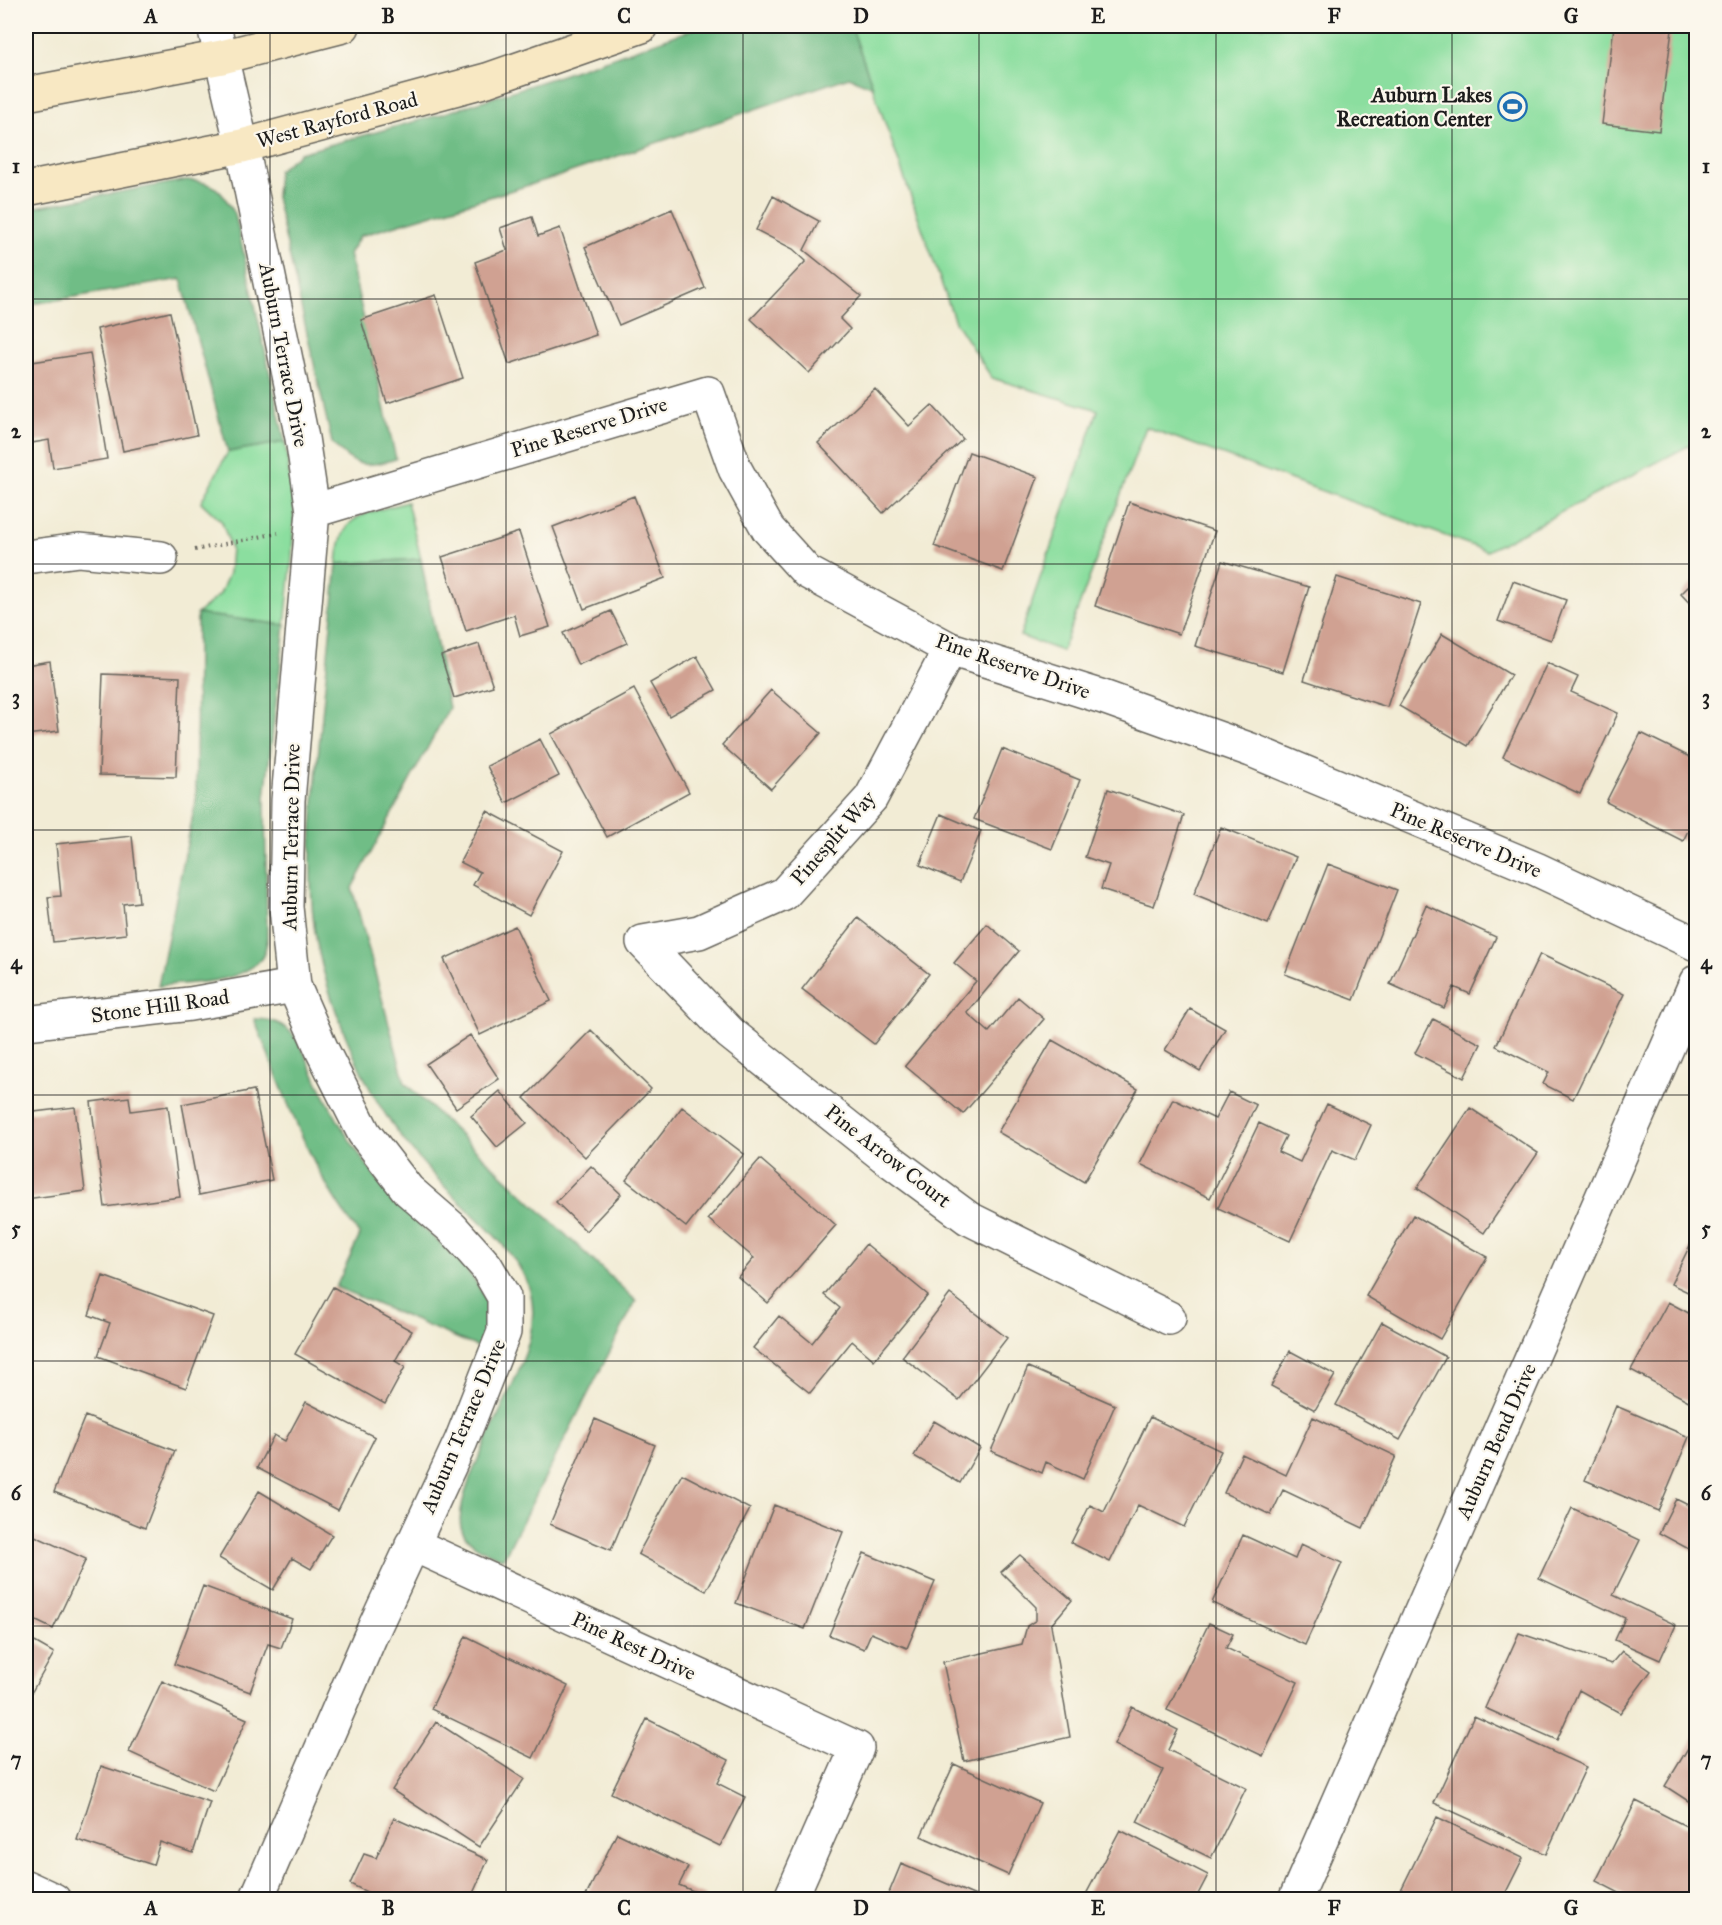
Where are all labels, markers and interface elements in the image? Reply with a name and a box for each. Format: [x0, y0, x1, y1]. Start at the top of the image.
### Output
text: A [142, 4, 158, 28]
text: B [381, 4, 395, 28]
text: C [617, 4, 631, 28]
text: D [853, 4, 869, 28]
text: E [1091, 4, 1106, 28]
text: F [1327, 4, 1341, 28]
text: G [1564, 4, 1579, 28]
place label: Auburn Lakes Recreation Center [1336, 82, 1493, 132]
street label: West Rayford Road [254, 86, 421, 154]
sports icon: Auburn Lakes Recreation Center [1497, 91, 1529, 123]
text: 1 [12, 154, 20, 178]
text: 1 [1702, 154, 1710, 178]
street label: Auburn Terrace Drive [253, 260, 315, 449]
street label: Pine Reserve Drive [508, 391, 670, 463]
text: 2 [11, 419, 22, 443]
text: 2 [1701, 419, 1712, 443]
street label: Pine Reserve Drive [932, 627, 1094, 705]
text: 3 [12, 685, 20, 710]
text: 3 [1702, 685, 1710, 710]
street label: Auburn Terrace Drive [276, 743, 306, 932]
street label: Pinesplit Way [785, 785, 882, 891]
street label: Pine Reserve Drive [1386, 796, 1546, 884]
text: 4 [10, 950, 22, 975]
text: 4 [1700, 950, 1712, 975]
street label: Stone Hill Road [89, 983, 231, 1029]
street label: Pine Arrow Court [820, 1099, 957, 1214]
text: 5 [11, 1216, 21, 1240]
text: 5 [1701, 1216, 1711, 1240]
street label: Auburn Terrace Drive [414, 1335, 512, 1518]
street label: Auburn Bend Drive [1450, 1359, 1542, 1524]
text: 6 [11, 1481, 23, 1505]
text: 6 [1701, 1481, 1713, 1505]
street label: Pine Rest Drive [568, 1606, 700, 1686]
text: 7 [11, 1747, 22, 1771]
text: 7 [1701, 1747, 1712, 1771]
text: A [142, 1896, 158, 1920]
text: B [381, 1896, 395, 1920]
text: C [617, 1896, 631, 1920]
text: D [853, 1896, 869, 1920]
text: E [1091, 1896, 1106, 1920]
text: F [1327, 1896, 1341, 1920]
text: G [1564, 1896, 1579, 1920]

